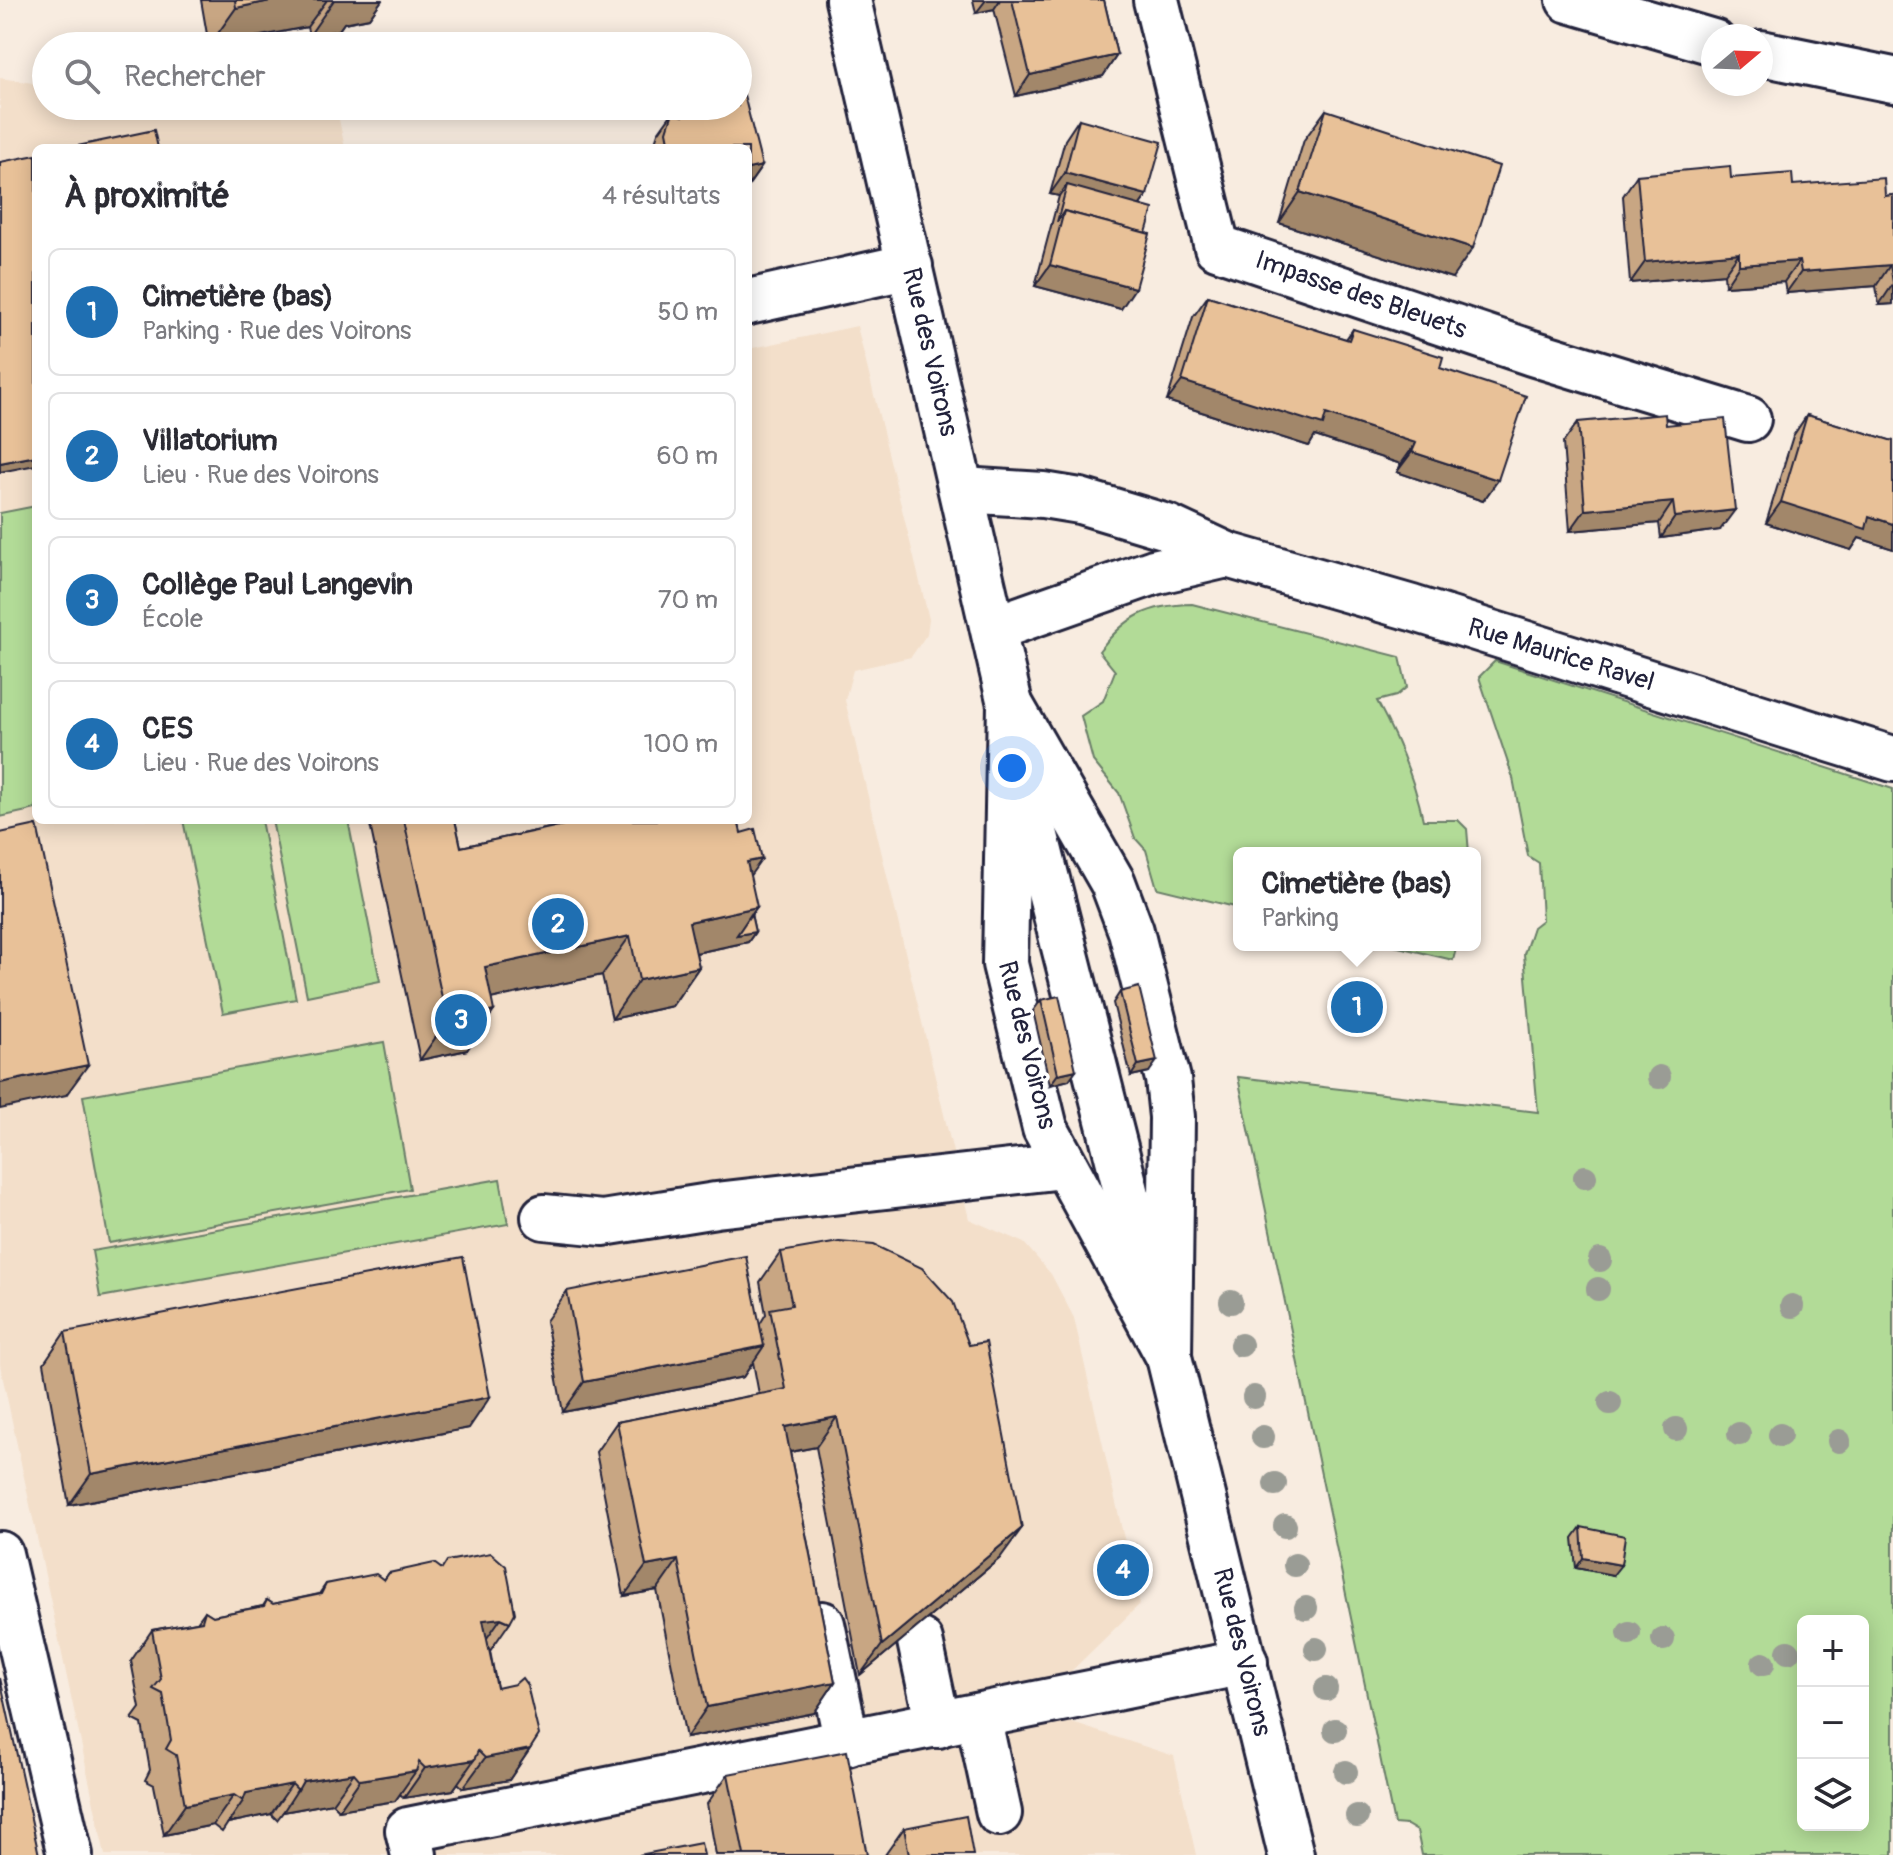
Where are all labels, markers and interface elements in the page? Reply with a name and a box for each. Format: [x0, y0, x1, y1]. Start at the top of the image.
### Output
north arrow [1701, 24, 1773, 96]
search box [32, 32, 752, 120]
icon: search [60, 54, 104, 98]
text: Rechercher [124, 58, 266, 95]
text: À proximité [64, 175, 230, 218]
text: 4 résultats [602, 180, 720, 212]
street label: Impasse des Bleuets [1251, 244, 1471, 346]
street label: Rue des Voirons [895, 265, 965, 440]
text: Cimetière (bas) [142, 278, 334, 315]
text: 1 [87, 296, 97, 328]
text: 50 m [657, 296, 718, 328]
text: Parking · Rue des Voirons [142, 315, 412, 347]
text: Villatorium [142, 422, 278, 459]
text: 2 [85, 440, 99, 472]
text: 60 m [656, 440, 718, 472]
text: Lieu · Rue des Voirons [142, 459, 379, 491]
text: Collège Paul Langevin [142, 566, 413, 603]
text: 3 [85, 584, 99, 616]
text: 70 m [658, 584, 718, 616]
text: École [142, 603, 203, 635]
street label: Rue Maurice Ravel [1464, 611, 1658, 699]
text: CES [142, 710, 194, 747]
text: 4 [84, 728, 100, 760]
text: 100 m [644, 728, 718, 760]
text: Lieu · Rue des Voirons [142, 747, 379, 779]
your location [992, 748, 1032, 788]
popup [1233, 847, 1481, 951]
text: Cimetière (bas) [1261, 865, 1453, 902]
pin: 2 [532, 894, 584, 954]
text: Parking [1261, 902, 1339, 934]
street label: Rue des Voirons [991, 958, 1063, 1133]
pin: 1 [1331, 977, 1383, 1037]
pin: 3 [435, 990, 487, 1050]
pin: 4 [1097, 1540, 1149, 1600]
street label: Rue des Voirons [1206, 1565, 1278, 1740]
map controls [1797, 1615, 1869, 1831]
button: + [1797, 1615, 1869, 1687]
button: − [1797, 1687, 1869, 1759]
button: layers [1797, 1759, 1869, 1831]

